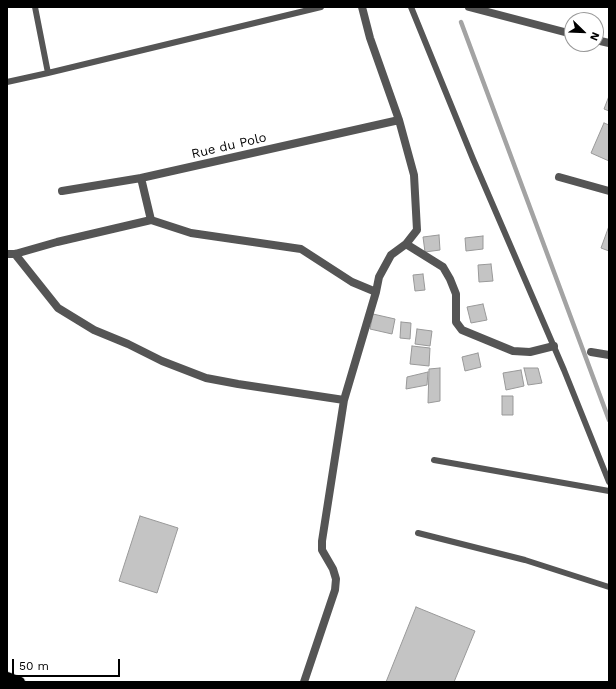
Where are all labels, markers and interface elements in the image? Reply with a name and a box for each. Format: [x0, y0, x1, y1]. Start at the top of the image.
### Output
north arrow [564, 12, 604, 52]
text: N [587, 30, 602, 43]
street label: Rue du Polo [190, 130, 268, 162]
scale bar [14, 651, 122, 677]
text: 50 m [19, 659, 49, 673]

